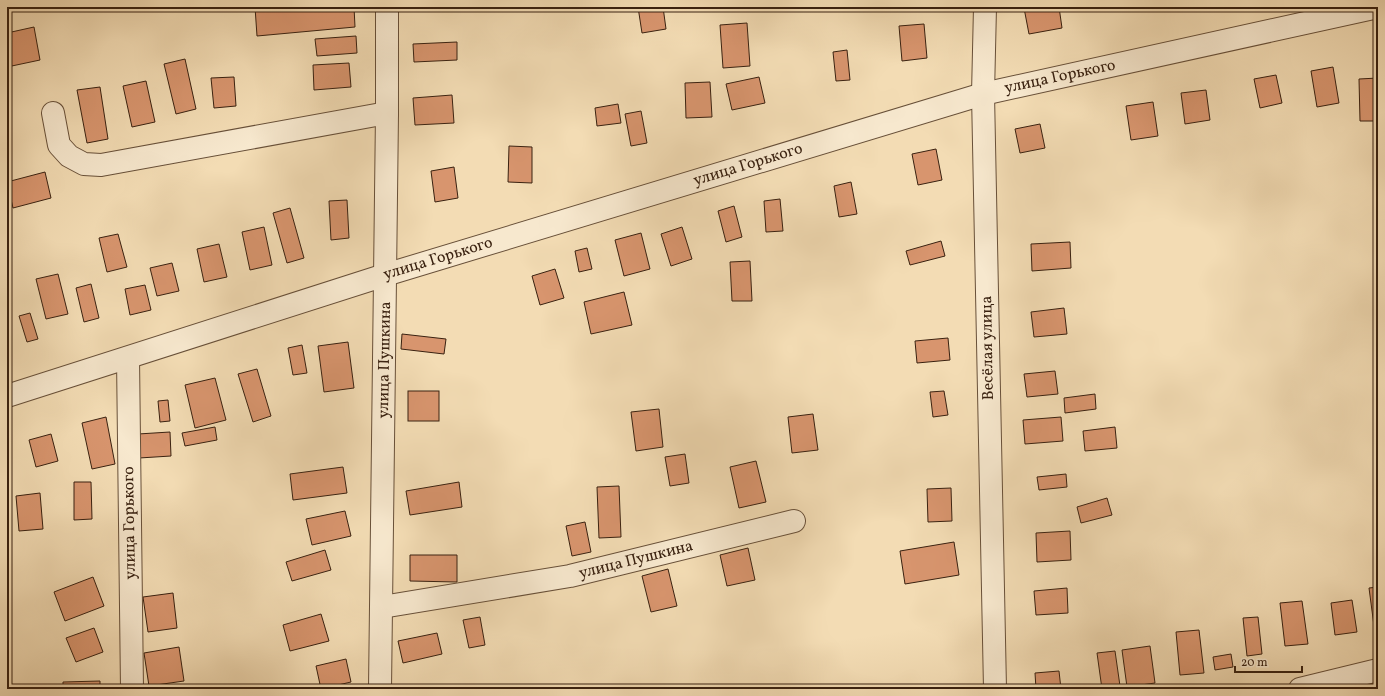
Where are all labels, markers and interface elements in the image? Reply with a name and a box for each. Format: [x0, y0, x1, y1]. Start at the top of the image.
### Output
street label: улица Горького [1002, 54, 1118, 100]
street label: улица Горького [691, 138, 805, 192]
street label: улица Горького [381, 232, 495, 286]
street label: Весёлая улица [976, 295, 1000, 400]
street label: улица Пушкина [373, 301, 397, 419]
street label: улица Горького [118, 466, 142, 580]
street label: улица Пушкина [577, 535, 695, 585]
scale bar [1235, 648, 1302, 674]
text: 20 m [1241, 655, 1268, 671]

